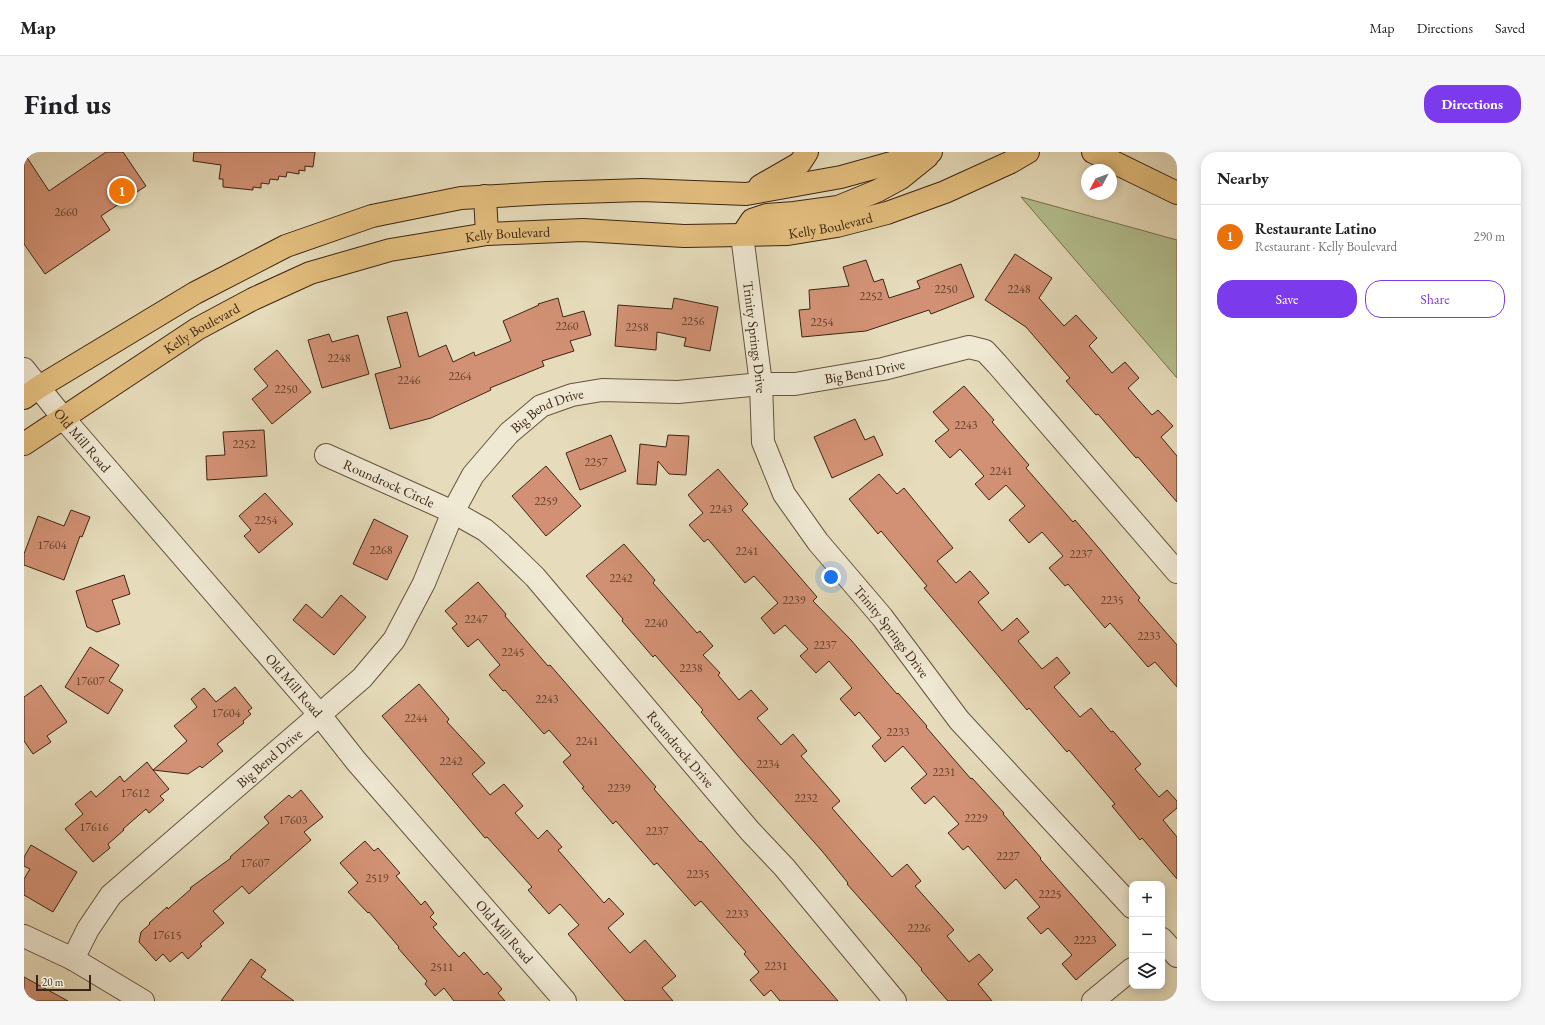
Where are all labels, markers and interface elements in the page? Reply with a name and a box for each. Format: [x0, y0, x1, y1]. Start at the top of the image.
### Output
text: Map [20, 15, 56, 40]
text: Map [1369, 19, 1395, 37]
text: Directions [1417, 19, 1473, 37]
text: Saved [1495, 19, 1525, 37]
button: Directions [1424, 85, 1521, 123]
text: Find us [24, 86, 111, 122]
north arrow [1081, 164, 1117, 200]
text: Nearby [1217, 167, 1269, 189]
pin: 1 [109, 176, 135, 206]
house number: 2660 [54, 204, 78, 220]
street label: Kelly Boulevard [787, 208, 875, 243]
text: Restaurante Latino [1255, 219, 1376, 238]
street label: Kelly Boulevard [464, 222, 551, 246]
text: 1 [1227, 228, 1233, 245]
text: 290 m [1474, 228, 1505, 245]
text: Restaurant · Kelly Boulevard [1255, 238, 1397, 255]
street label: Trinity Springs Drive [739, 280, 770, 394]
button: Save [1217, 280, 1357, 318]
button: Share [1365, 280, 1505, 318]
house number: 2250 [934, 281, 958, 297]
house number: 2248 [1007, 281, 1031, 297]
house number: 2252 [859, 288, 883, 304]
street label: Kelly Boulevard [160, 298, 243, 358]
house number: 2256 [681, 313, 705, 329]
house number: 2254 [810, 314, 834, 330]
house number: 2260 [555, 318, 579, 334]
house number: 2258 [625, 319, 649, 335]
house number: 2248 [327, 350, 351, 366]
street label: Big Bend Drive [823, 355, 907, 388]
house number: 2264 [448, 368, 472, 384]
house number: 2246 [397, 372, 421, 388]
house number: 2250 [274, 381, 298, 397]
street label: Big Bend Drive [507, 384, 585, 437]
street label: Old Mill Road [50, 404, 115, 477]
house number: 2243 [954, 417, 978, 433]
house number: 2252 [232, 436, 256, 452]
house number: 2257 [584, 454, 608, 470]
street label: Roundrock Circle [340, 455, 438, 512]
house number: 2241 [989, 463, 1013, 479]
house number: 2259 [534, 493, 558, 509]
house number: 2243 [709, 501, 733, 517]
house number: 2254 [254, 512, 278, 528]
house number: 17604 [38, 537, 67, 553]
house number: 2268 [369, 542, 393, 558]
house number: 2241 [735, 543, 759, 559]
house number: 2237 [1069, 546, 1093, 562]
your location [821, 567, 841, 587]
house number: 2242 [609, 570, 633, 586]
street label: Trinity Springs Drive [850, 581, 934, 682]
house number: 2239 [782, 592, 806, 608]
house number: 2235 [1100, 592, 1124, 608]
house number: 2247 [464, 611, 488, 627]
house number: 2240 [644, 615, 668, 631]
house number: 2233 [1137, 628, 1161, 644]
house number: 2237 [813, 637, 837, 653]
house number: 2245 [501, 644, 525, 660]
street label: Old Mill Road [262, 650, 327, 722]
house number: 2238 [679, 660, 703, 676]
house number: 17607 [76, 673, 105, 689]
house number: 2243 [535, 691, 559, 707]
house number: 17604 [212, 705, 241, 721]
street label: Roundrock Drive [643, 707, 719, 792]
house number: 2244 [404, 710, 428, 726]
street label: Big Bend Drive [233, 724, 307, 792]
house number: 2233 [886, 724, 910, 740]
house number: 2241 [575, 733, 599, 749]
house number: 2242 [439, 753, 463, 769]
house number: 2234 [756, 756, 780, 772]
house number: 2231 [932, 764, 956, 780]
house number: 2239 [607, 780, 631, 796]
house number: 17612 [121, 785, 150, 801]
house number: 2232 [794, 790, 818, 806]
house number: 2229 [964, 810, 988, 826]
house number: 17603 [279, 812, 308, 828]
house number: 17616 [80, 819, 109, 835]
house number: 2237 [645, 823, 669, 839]
house number: 2227 [996, 848, 1020, 864]
house number: 17607 [241, 855, 270, 871]
house number: 2235 [686, 866, 710, 882]
house number: 2519 [365, 870, 389, 886]
map controls [1129, 881, 1165, 989]
button: + [1129, 881, 1165, 917]
house number: 2225 [1038, 886, 1062, 902]
street label: Old Mill Road [472, 896, 538, 968]
house number: 2233 [725, 906, 749, 922]
button: − [1129, 917, 1165, 953]
house number: 2226 [907, 920, 931, 936]
house number: 17615 [153, 927, 182, 943]
house number: 2223 [1073, 932, 1097, 948]
button: layers [1129, 953, 1165, 989]
house number: 2231 [764, 958, 788, 974]
house number: 2511 [430, 959, 454, 975]
scale bar [36, 973, 91, 992]
text: 20 m [42, 975, 63, 989]

